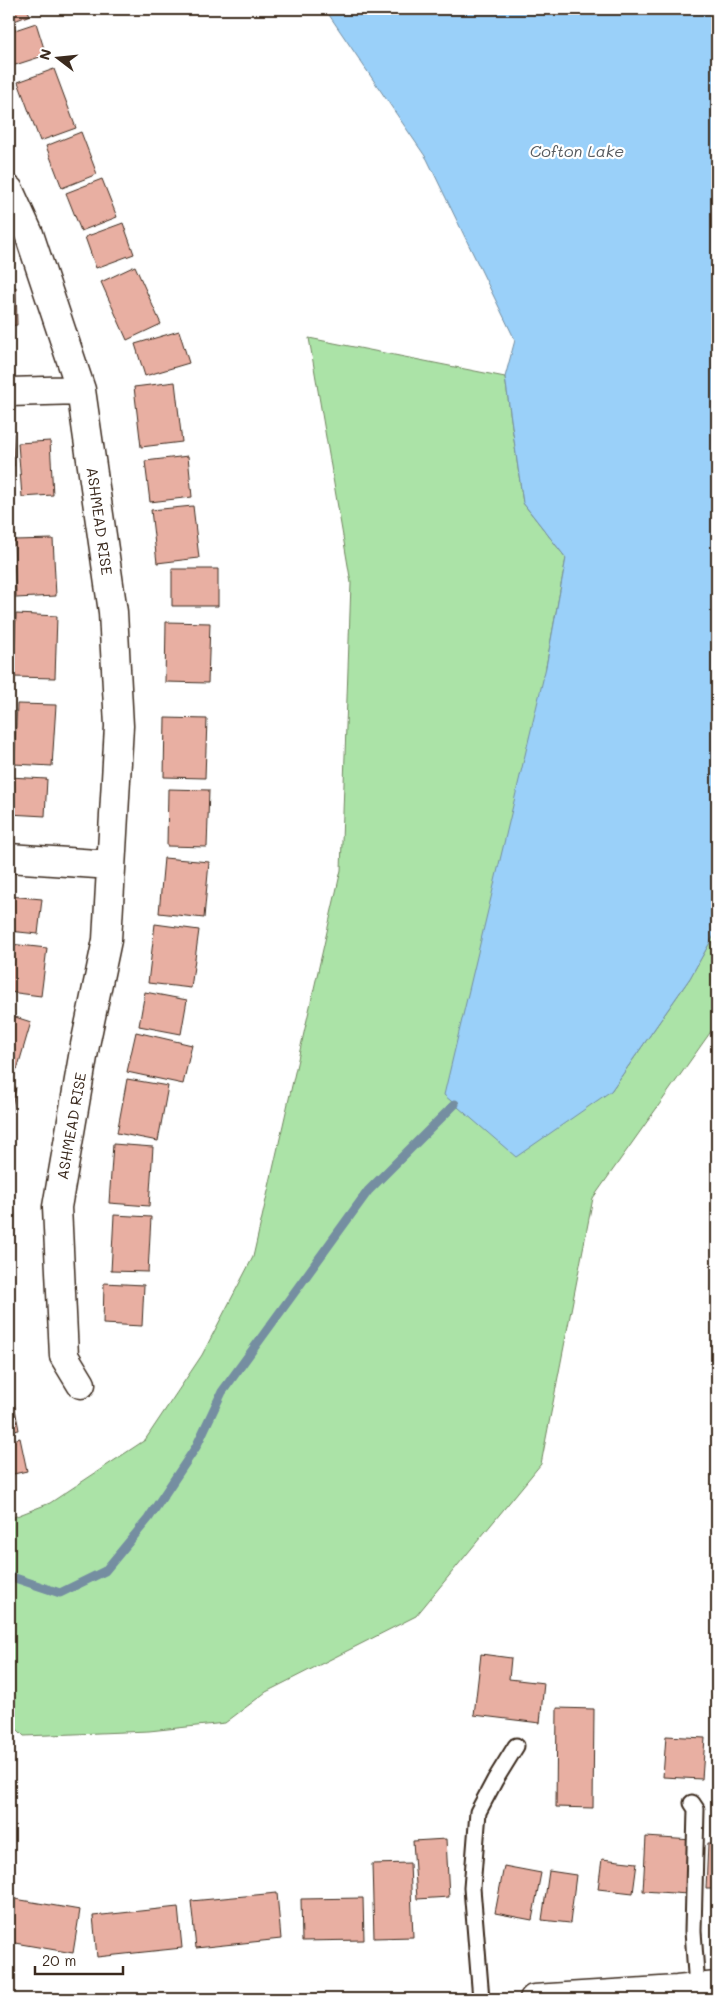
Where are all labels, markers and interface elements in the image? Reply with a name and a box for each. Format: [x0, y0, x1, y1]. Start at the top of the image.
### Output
north arrow [32, 32, 82, 82]
text: N [34, 47, 56, 62]
water label: Cofton Lake [530, 140, 624, 161]
street label: ASHMEAD RISE [83, 466, 118, 577]
street label: ASHMEAD RISE [52, 1070, 90, 1181]
scale bar [35, 1943, 122, 1975]
text: 20 m [42, 1950, 76, 1970]

